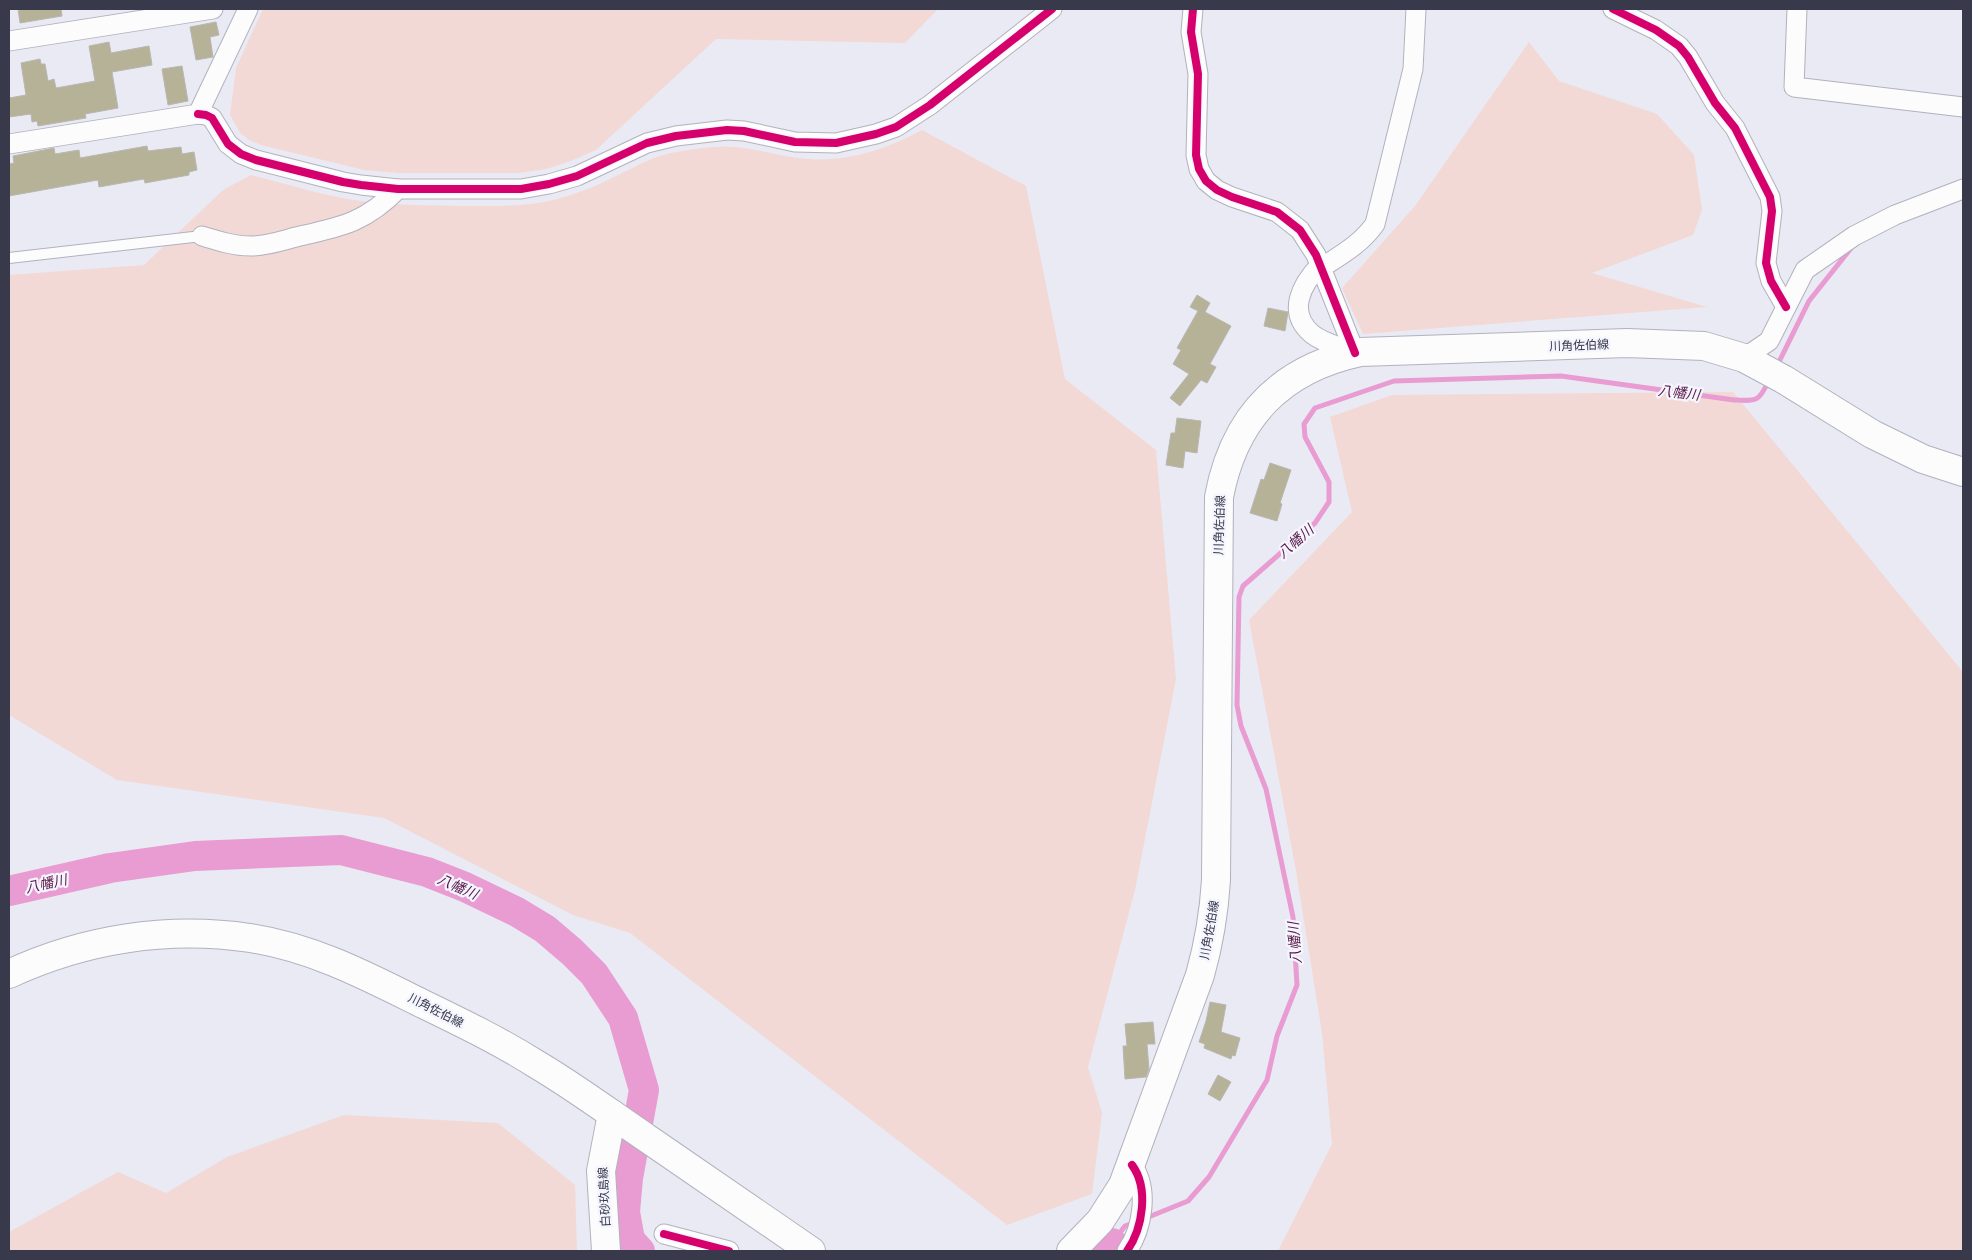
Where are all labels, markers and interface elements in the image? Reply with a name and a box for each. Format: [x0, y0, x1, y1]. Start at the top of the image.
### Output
street label: 川角佐伯線 [1549, 336, 1609, 354]
water label: 八幡川 [1657, 381, 1703, 403]
street label: 川角佐伯線 [1210, 495, 1228, 555]
water label: 八幡川 [1274, 519, 1318, 561]
water label: 八幡川 [24, 870, 70, 896]
water label: 八幡川 [435, 870, 482, 903]
street label: 川角佐伯線 [1196, 899, 1222, 961]
water label: 八幡川 [1284, 919, 1304, 965]
street label: 川角佐伯線 [406, 990, 466, 1030]
street label: 白砂玖島線 [595, 1167, 613, 1227]

